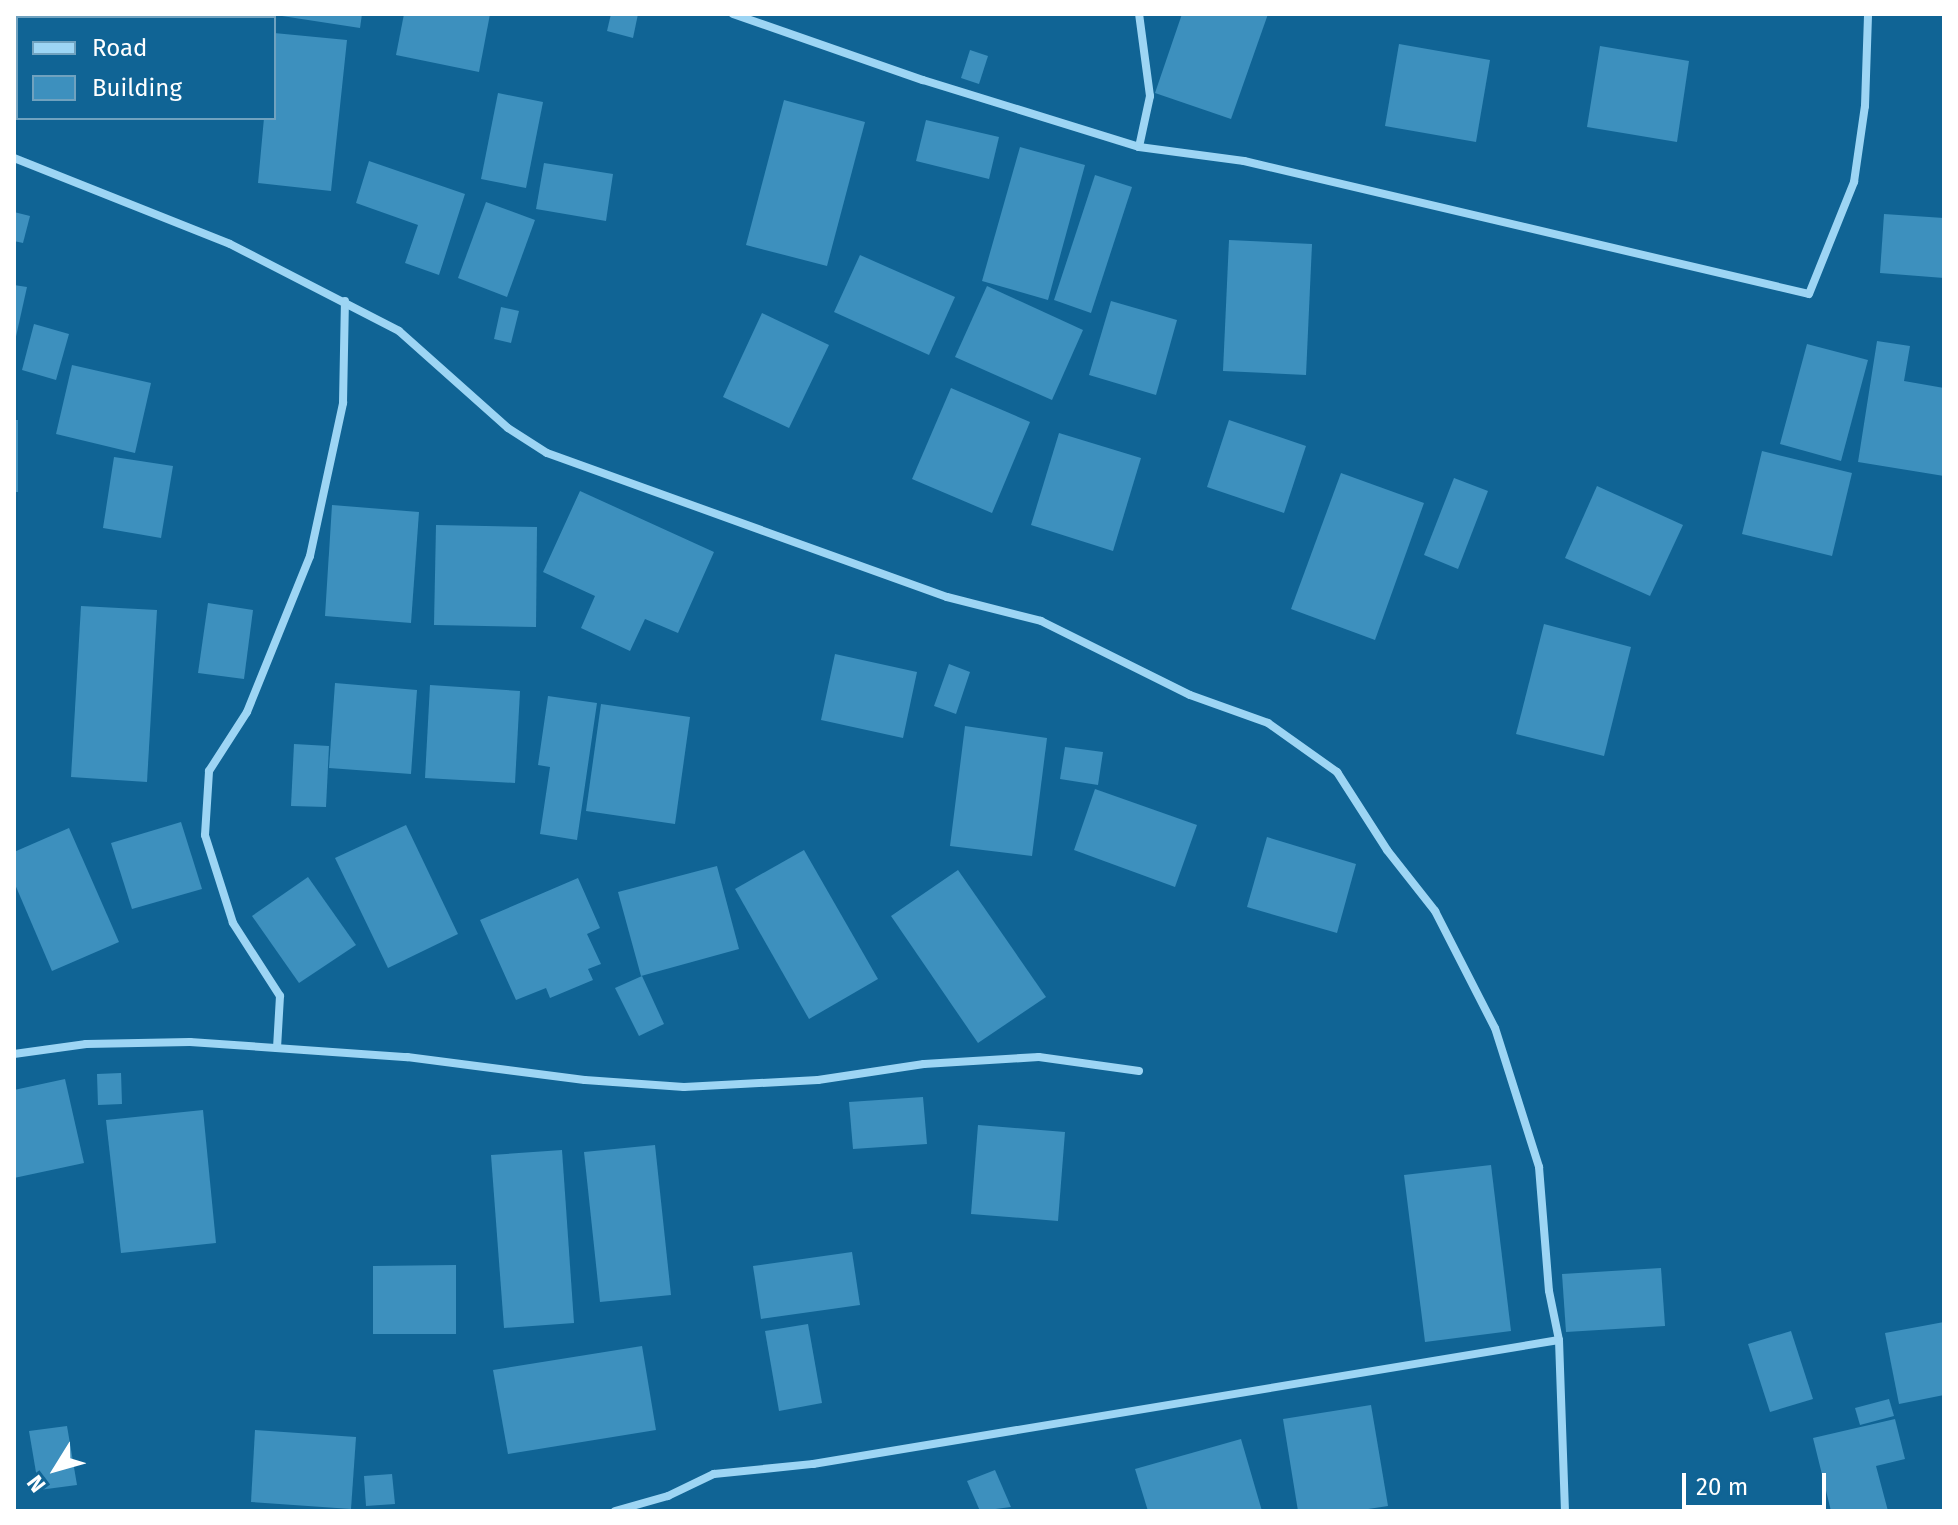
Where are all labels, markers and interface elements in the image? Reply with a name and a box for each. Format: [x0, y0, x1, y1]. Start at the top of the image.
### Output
legend [16, 16, 276, 120]
text: Road [92, 34, 147, 62]
text: Building [92, 74, 182, 102]
north arrow [16, 1429, 96, 1509]
scale bar [1686, 1457, 1830, 1507]
text: N [21, 1470, 52, 1498]
text: 20 m [1696, 1473, 1748, 1501]

